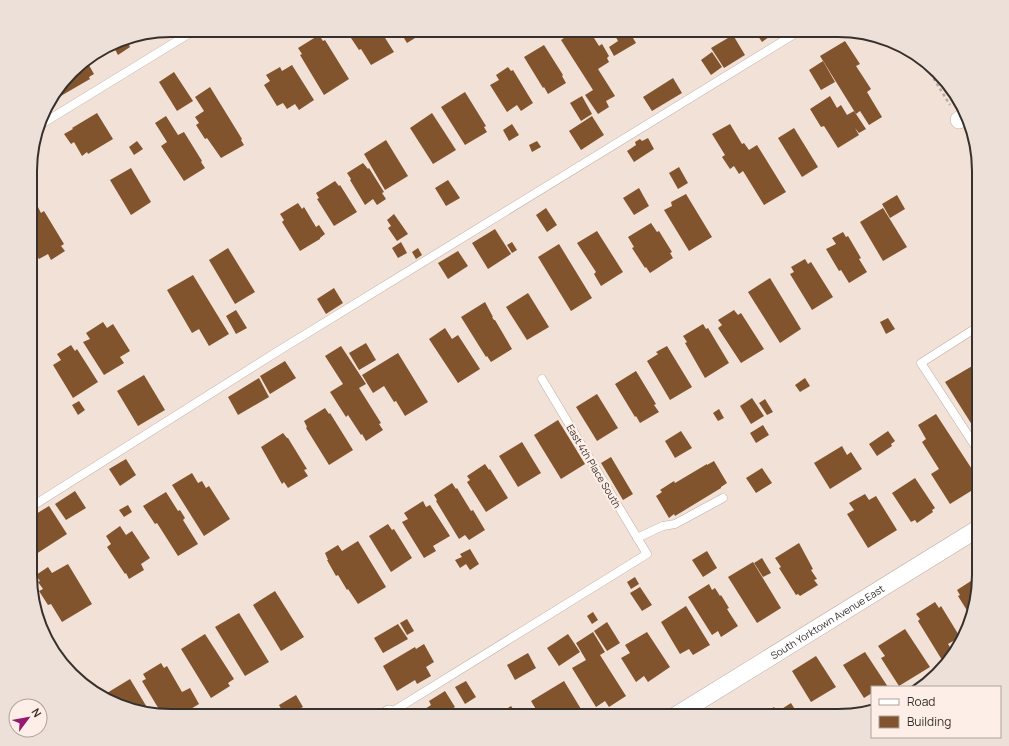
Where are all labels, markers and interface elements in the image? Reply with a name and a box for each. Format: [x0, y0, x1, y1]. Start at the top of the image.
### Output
street label: East 4th Place South [563, 421, 625, 511]
street label: South Yorktown Avenue East [768, 581, 887, 662]
legend [871, 686, 1001, 738]
text: Road [907, 693, 935, 710]
north arrow [8, 698, 48, 738]
text: N [28, 705, 45, 720]
text: Building [907, 713, 951, 730]

